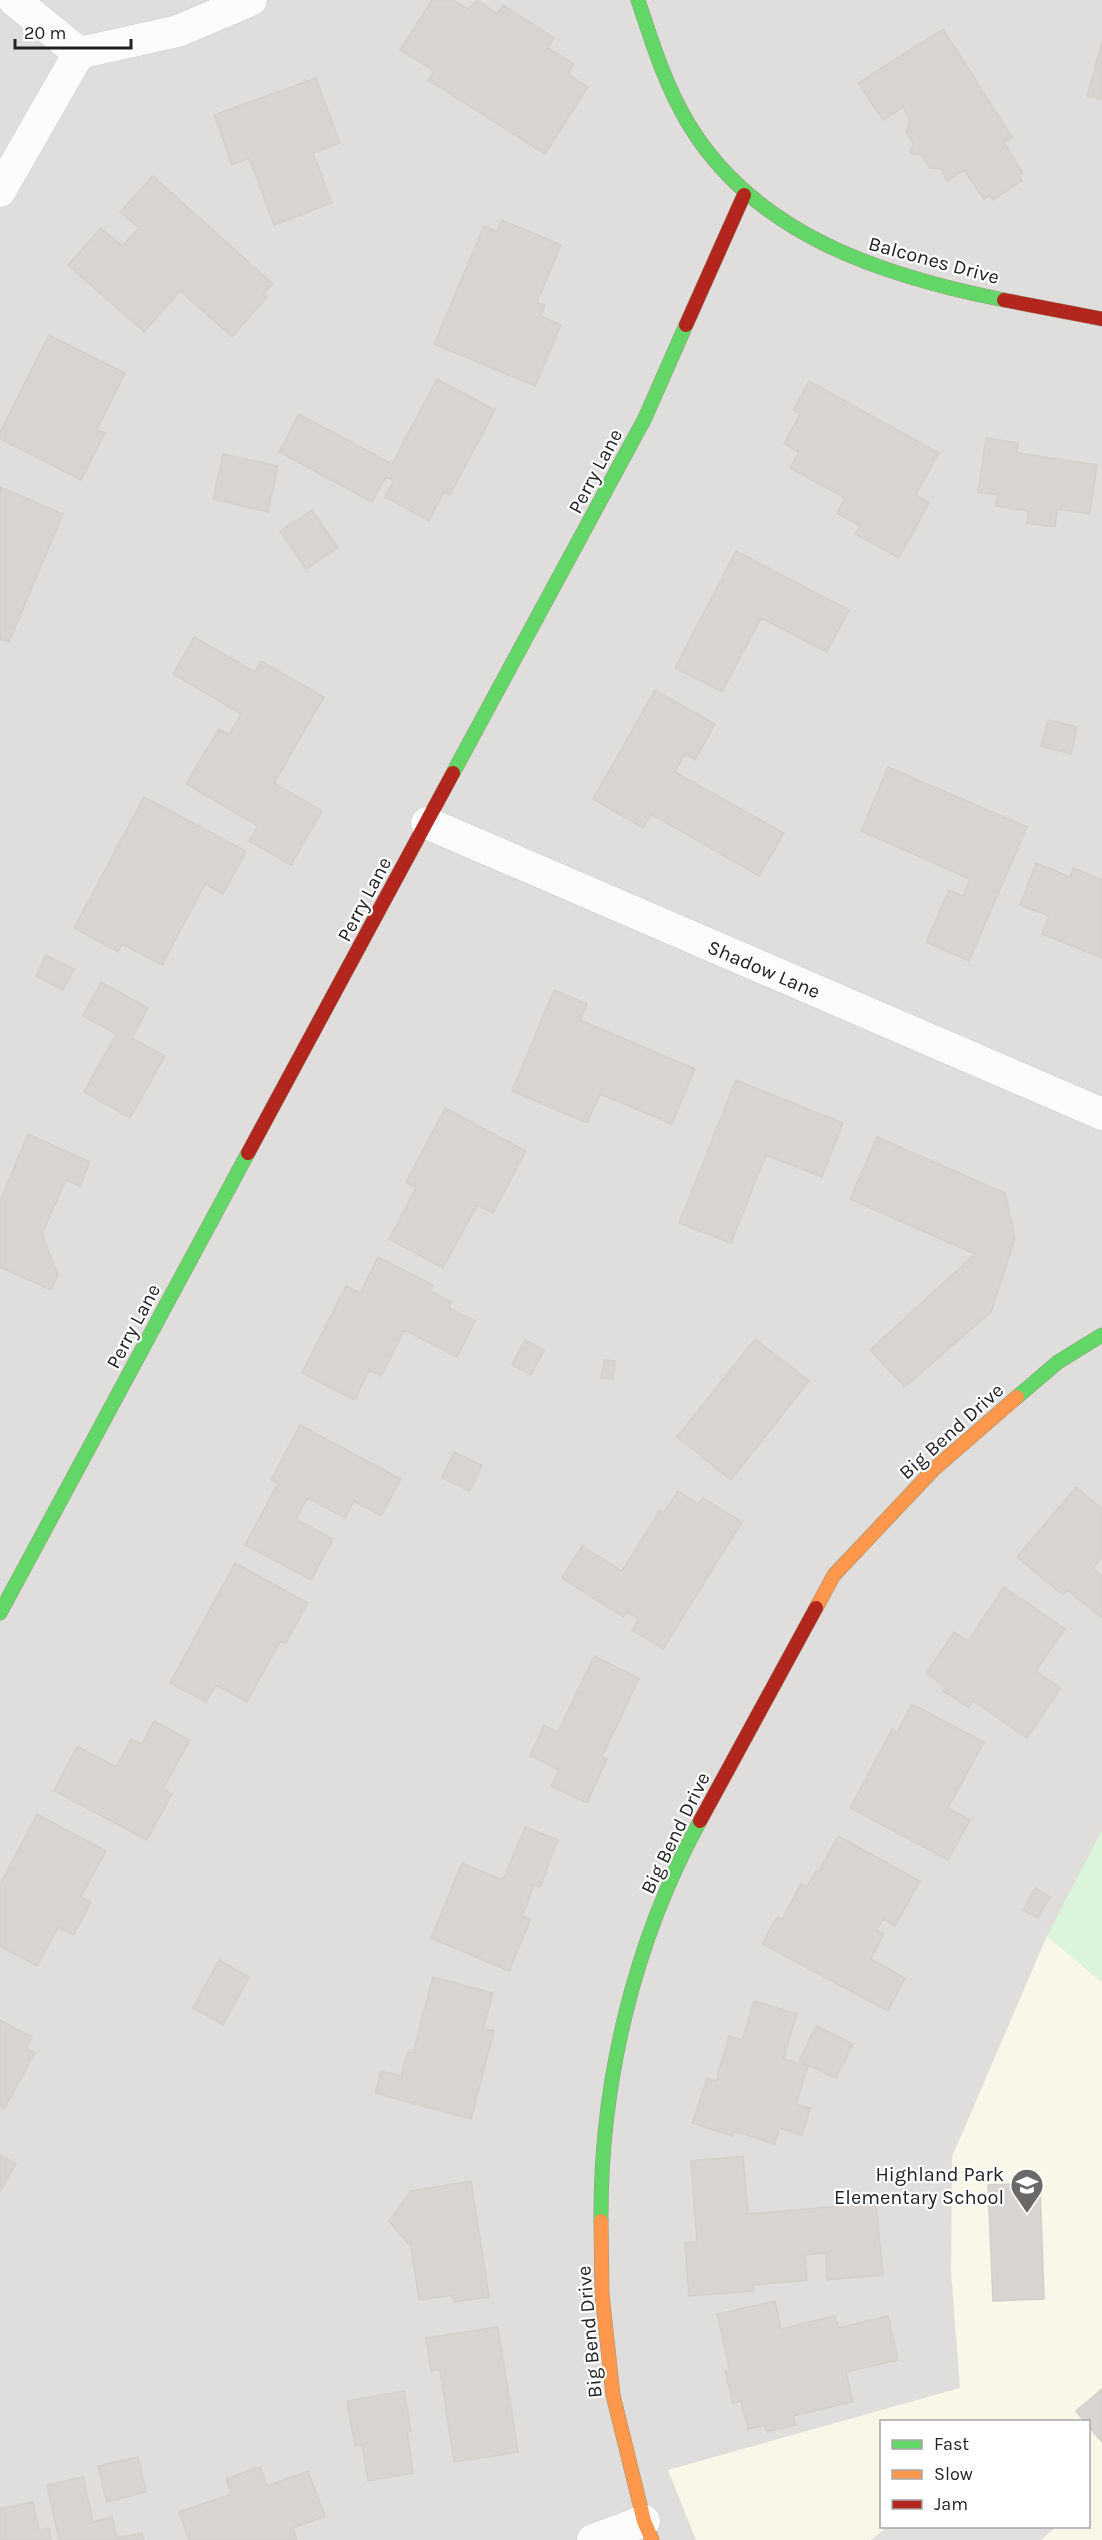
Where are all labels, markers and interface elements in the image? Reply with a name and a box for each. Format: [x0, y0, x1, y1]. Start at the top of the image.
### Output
scale bar [15, 12, 130, 50]
text: 20 m [24, 22, 66, 44]
street label: Balcones Drive [866, 232, 1002, 289]
street label: Perry Lane [564, 425, 627, 517]
street label: Perry Lane [333, 853, 396, 945]
street label: Shadow Lane [704, 935, 823, 1003]
street label: Perry Lane [102, 1280, 165, 1372]
street label: Big Bend Drive [894, 1378, 1008, 1484]
street label: Big Bend Drive [636, 1769, 715, 1898]
place label: Highland Park Elementary School [834, 2163, 1004, 2209]
school or university icon: Highland Park Elementary School [1009, 2167, 1045, 2214]
street label: Big Bend Drive [572, 2265, 607, 2399]
legend [880, 2420, 1090, 2528]
text: Fast [934, 2433, 969, 2455]
text: Slow [934, 2463, 973, 2485]
text: Jam [934, 2493, 968, 2515]

